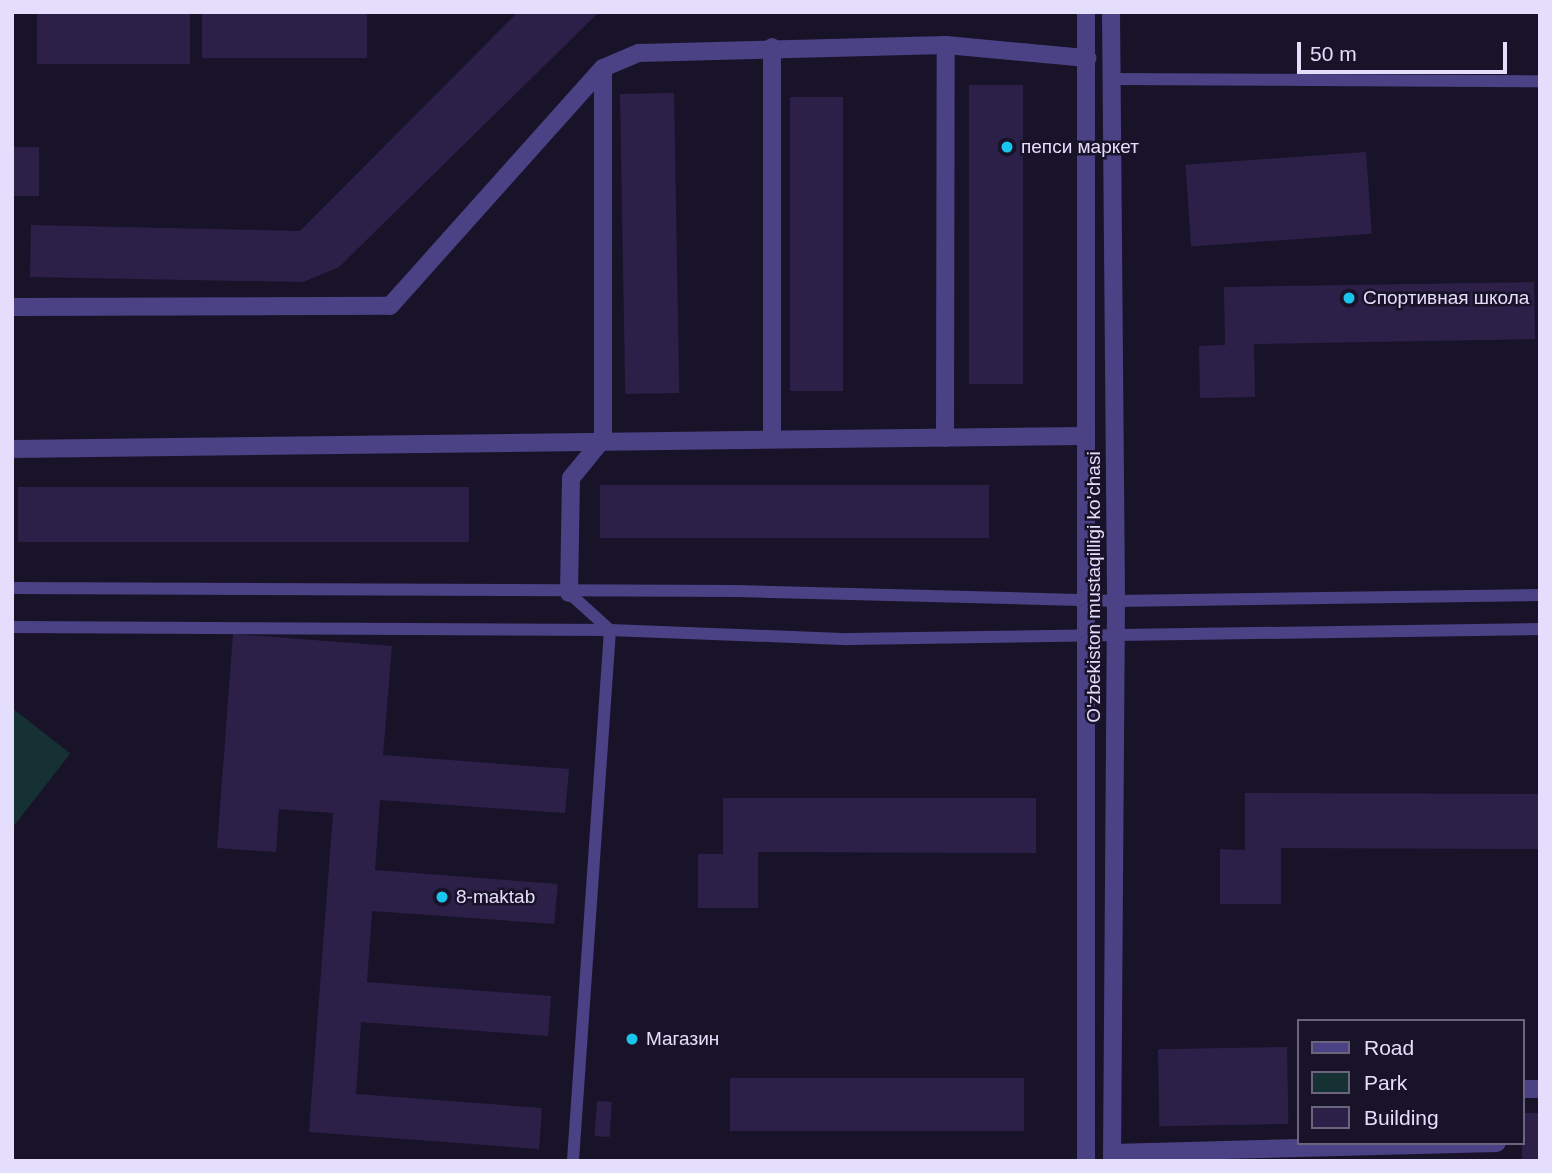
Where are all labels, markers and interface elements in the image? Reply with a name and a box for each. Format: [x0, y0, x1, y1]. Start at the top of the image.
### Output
scale bar [1300, 28, 1510, 72]
text: 50 m [1310, 42, 1357, 65]
place label: пепси маркет [1021, 136, 1139, 158]
marker: пепси маркет [999, 139, 1015, 155]
place label: Спортивная школа [1363, 287, 1529, 309]
marker: Спортивная школа [1341, 290, 1357, 306]
street label: O'zbekiston mustaqilligi ko'chasi [1083, 451, 1105, 723]
place label: 8-maktab [456, 886, 535, 908]
marker: 8-maktab [434, 889, 450, 905]
legend [1296, 1019, 1524, 1145]
place label: Магазин [646, 1028, 719, 1050]
marker: Магазин [624, 1031, 640, 1047]
text: Road [1364, 1036, 1414, 1059]
text: Park [1364, 1071, 1407, 1094]
text: Building [1364, 1106, 1439, 1129]

